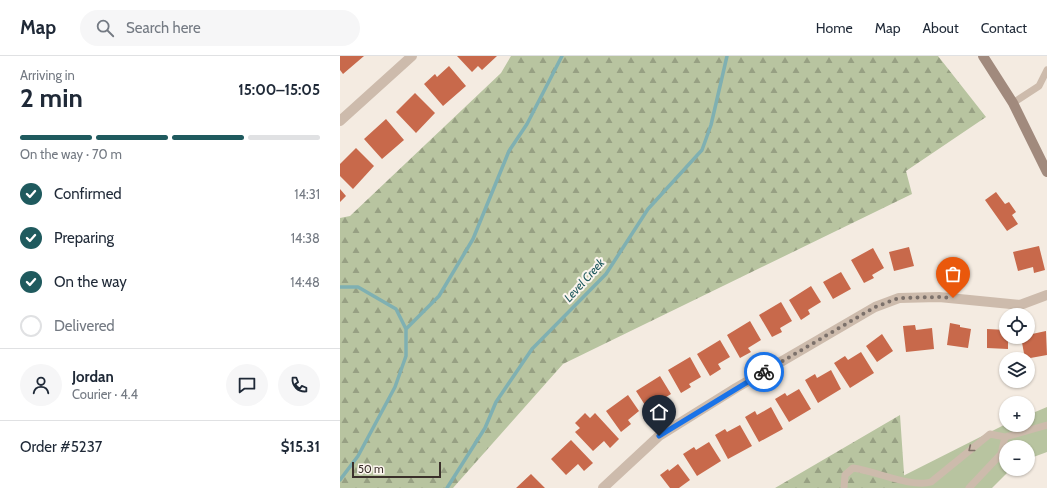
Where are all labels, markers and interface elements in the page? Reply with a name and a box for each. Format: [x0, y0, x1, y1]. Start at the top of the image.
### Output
search box [80, 10, 360, 46]
text: Map [20, 16, 56, 39]
icon: search [94, 17, 116, 39]
text: Search here [126, 19, 201, 37]
text: Home [816, 19, 853, 37]
text: Map [875, 19, 900, 37]
text: About [922, 19, 959, 37]
text: Contact [981, 19, 1027, 37]
text: Arriving in [20, 67, 75, 83]
text: 15:00–15:05 [238, 81, 320, 99]
text: 2 min [20, 82, 83, 114]
text: On the way · 70 m [20, 146, 122, 162]
icon: check [20, 183, 42, 205]
text: Confirmed [54, 185, 122, 203]
text: 14:31 [294, 186, 320, 202]
icon: check [20, 227, 42, 249]
text: Preparing [54, 229, 114, 247]
text: 14:38 [291, 230, 320, 246]
water label: Level Creek [561, 255, 608, 305]
pin [936, 257, 970, 298]
icon: bag [942, 263, 964, 285]
icon: check [20, 271, 42, 293]
text: On the way [54, 273, 127, 291]
text: 14:48 [290, 274, 320, 290]
map controls [999, 308, 1035, 476]
button: locate [999, 308, 1035, 344]
text: Delivered [54, 317, 115, 335]
courier [744, 352, 784, 392]
button: layers [999, 352, 1035, 388]
icon: bike [753, 361, 775, 383]
button: person [20, 364, 62, 406]
button: chat [226, 364, 268, 406]
button: phone [278, 364, 320, 406]
text: Jordan [72, 368, 114, 386]
text: Courier · 4.4 [72, 386, 138, 402]
pin [642, 395, 676, 436]
button: + [999, 396, 1035, 432]
icon: home [648, 401, 670, 423]
text: Order #5237 [20, 438, 102, 456]
text: $15.31 [281, 438, 320, 456]
button: − [999, 440, 1035, 476]
one-way arrow [969, 444, 976, 451]
scale bar [352, 460, 441, 479]
text: 50 m [358, 462, 384, 476]

